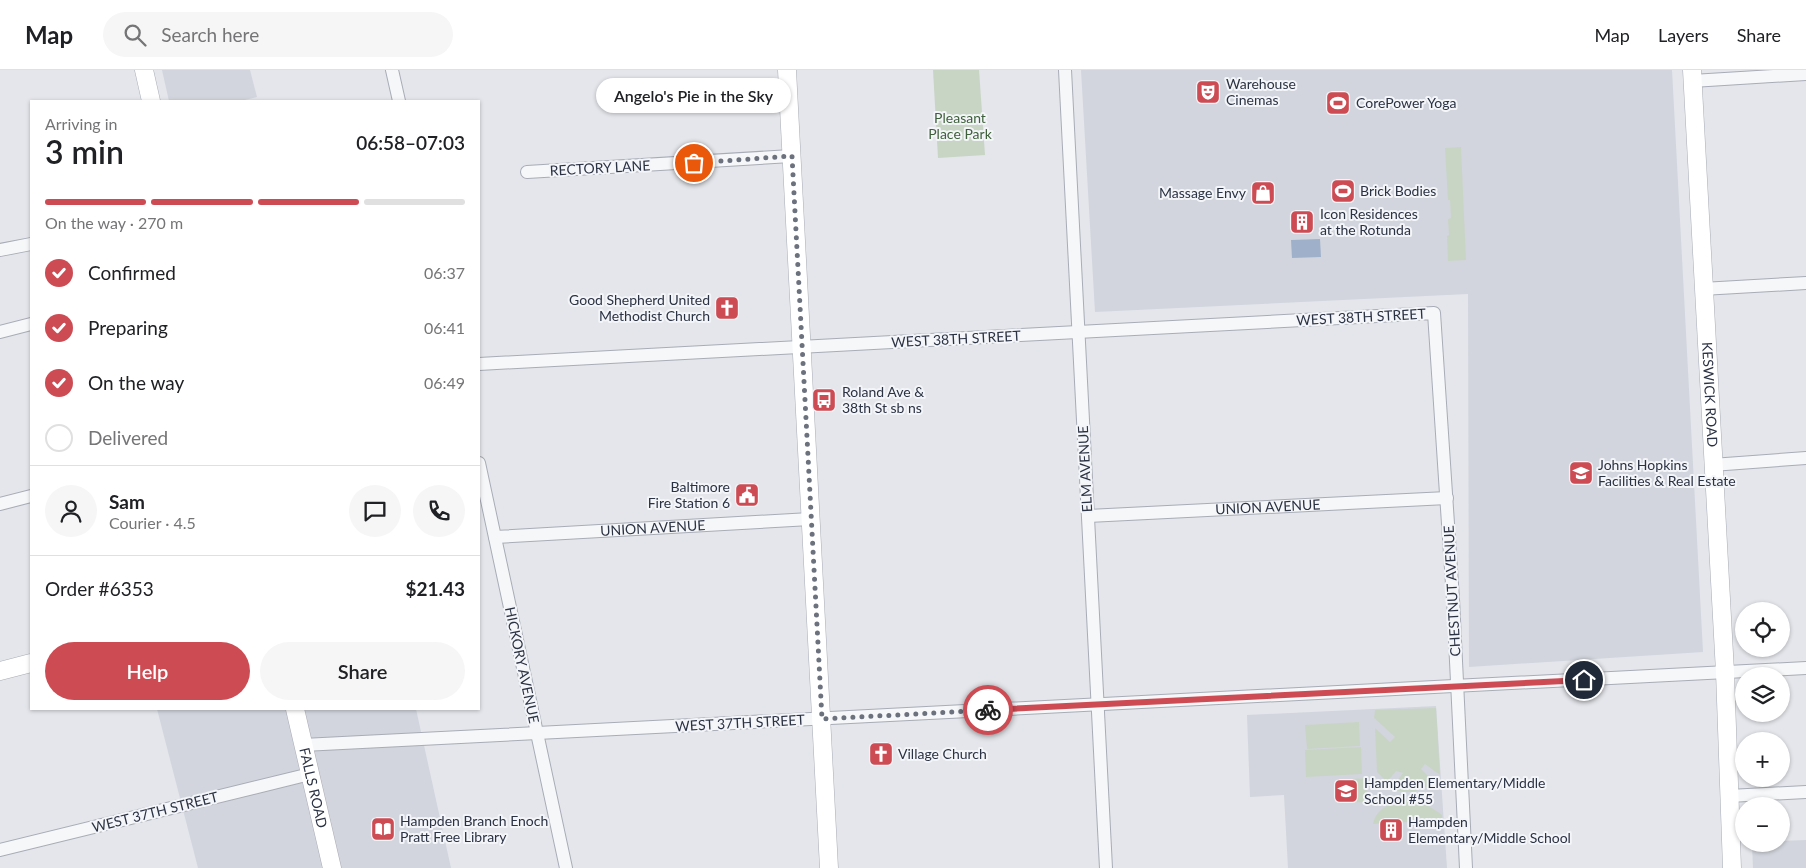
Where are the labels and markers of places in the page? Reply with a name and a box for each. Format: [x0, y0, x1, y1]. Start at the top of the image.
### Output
place label: Warehouse Cinemas [1226, 75, 1296, 108]
callout: Angelo's Pie in the Sky [596, 78, 792, 113]
theatre icon: Warehouse Cinemas [1195, 79, 1221, 105]
sports icon: CorePower Yoga [1325, 90, 1351, 116]
place label: CorePower Yoga [1356, 94, 1457, 111]
pin [673, 142, 715, 184]
sports icon: Brick Bodies [1330, 178, 1356, 204]
shop icon: Massage Envy [1250, 180, 1276, 206]
place label: Brick Bodies [1360, 182, 1436, 199]
place label: Massage Envy [1159, 184, 1247, 201]
place label: Icon Residences at the Rotunda [1320, 205, 1418, 238]
building icon: Icon Residences at the Rotunda [1289, 209, 1315, 235]
place label: Good Shepherd United Methodist Church [569, 291, 710, 324]
church icon: Good Shepherd United Methodist Church [714, 295, 740, 321]
place label: Roland Ave & 38th St sb ns [842, 383, 924, 416]
bus stop icon: Roland Ave & 38th St sb ns [811, 387, 837, 413]
place label: Johns Hopkins Facilities & Real Estate [1598, 456, 1736, 489]
school or university icon: Johns Hopkins Facilities & Real Estate [1568, 460, 1594, 486]
place label: Baltimore Fire Station 6 [648, 478, 730, 511]
public building icon: Baltimore Fire Station 6 [734, 482, 760, 508]
pin [1563, 659, 1605, 701]
church icon: Village Church [868, 741, 894, 767]
place label: Village Church [898, 745, 987, 762]
place label: Hampden Elementary/Middle School #55 [1364, 774, 1546, 807]
school or university icon: Hampden Elementary/Middle School #55 [1333, 778, 1359, 804]
place label: Hampden Branch Enoch Pratt Free Library [400, 812, 548, 845]
place label: Hampden Elementary/Middle School [1408, 813, 1571, 846]
library icon: Hampden Branch Enoch Pratt Free Library [370, 816, 396, 842]
building icon: Hampden Elementary/Middle School [1378, 817, 1404, 843]

